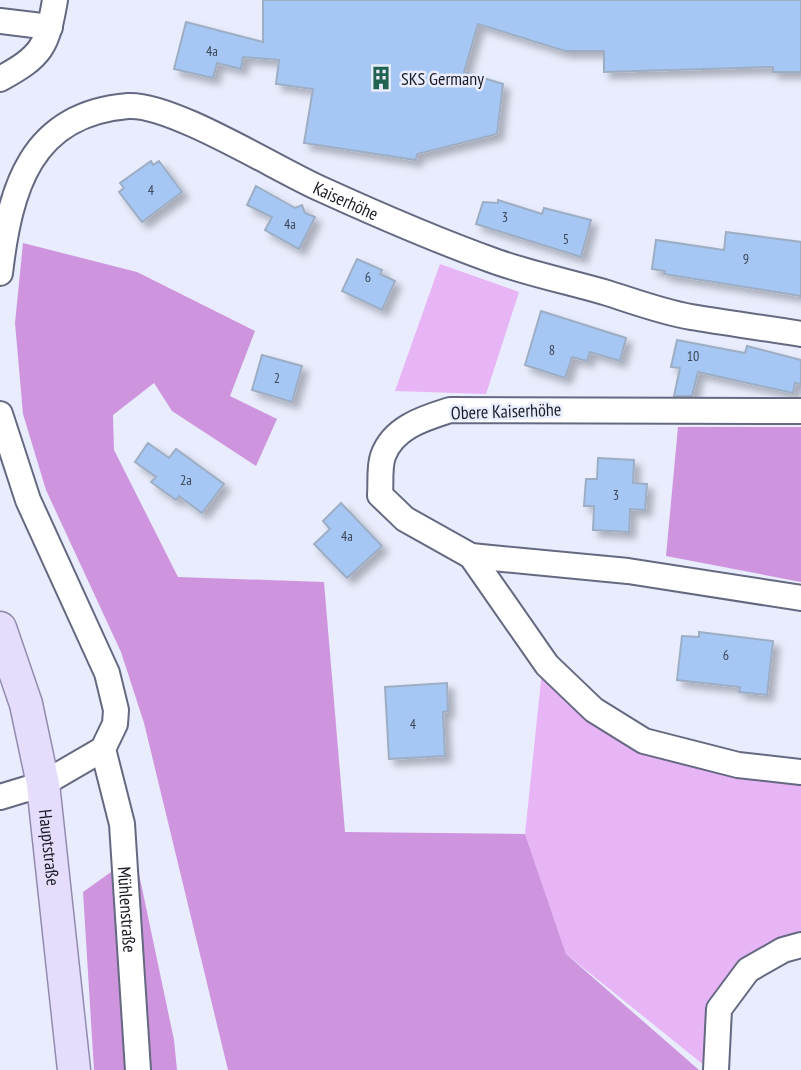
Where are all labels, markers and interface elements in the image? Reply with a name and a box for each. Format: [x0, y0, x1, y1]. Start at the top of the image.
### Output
house number: 4a [206, 42, 218, 60]
building icon: SKS Germany [367, 64, 395, 92]
place label: SKS Germany [401, 67, 484, 90]
street label: Kaiserhöhe [310, 176, 382, 225]
house number: 4 [148, 181, 155, 199]
house number: 3 [502, 208, 508, 226]
house number: 4a [284, 215, 296, 233]
house number: 5 [563, 230, 569, 248]
house number: 9 [743, 250, 749, 268]
house number: 6 [365, 268, 371, 286]
house number: 8 [549, 341, 555, 359]
house number: 10 [687, 347, 699, 365]
house number: 2 [274, 369, 280, 387]
street label: Obere Kaiserhöhe [450, 398, 562, 424]
house number: 2a [180, 471, 192, 489]
house number: 3 [613, 486, 619, 504]
house number: 4a [341, 527, 353, 545]
house number: 6 [723, 646, 729, 664]
house number: 4 [410, 715, 417, 733]
street label: Hauptstraße [34, 808, 65, 887]
street label: Mühlenstraße [113, 866, 142, 953]

